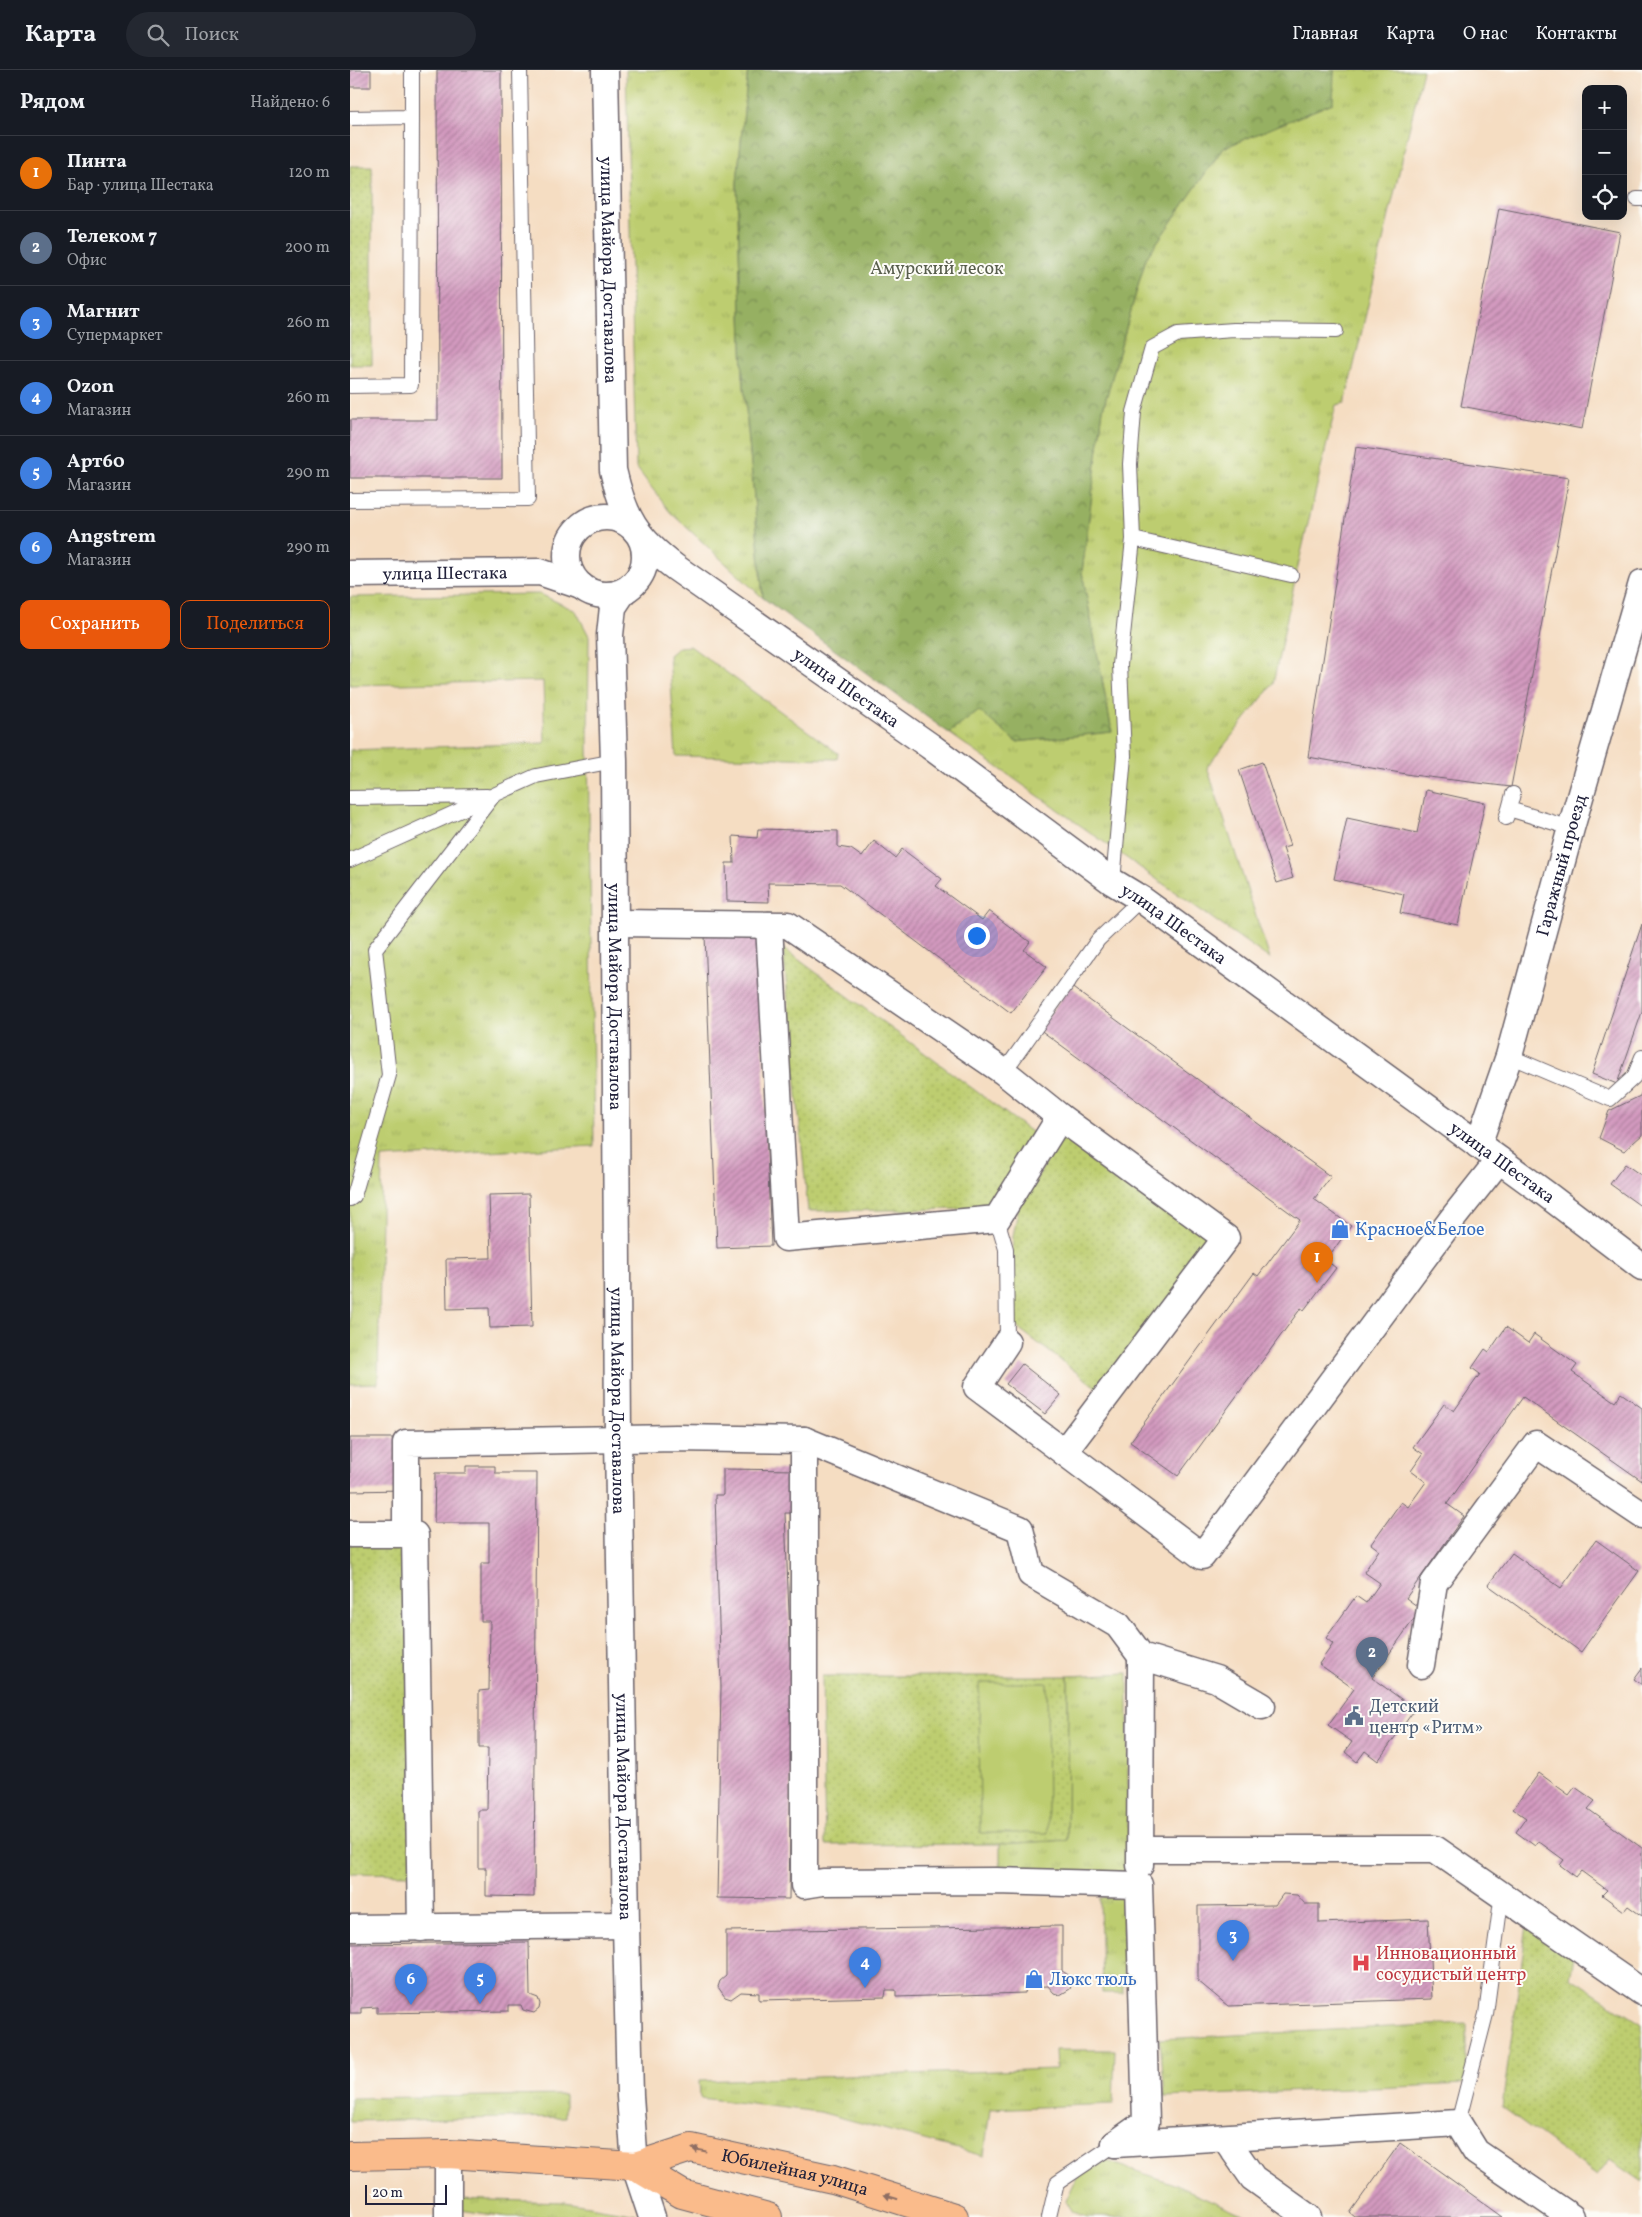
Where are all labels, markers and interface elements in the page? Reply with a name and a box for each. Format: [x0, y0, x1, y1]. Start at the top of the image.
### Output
search box [126, 12, 476, 57]
text: Карта [25, 18, 96, 52]
icon: search [144, 21, 172, 49]
text: Поиск [184, 22, 239, 48]
text: Главная [1292, 22, 1358, 47]
text: Карта [1386, 22, 1435, 47]
text: О нас [1463, 22, 1508, 47]
text: Контакты [1536, 22, 1617, 47]
map controls [1582, 85, 1627, 220]
button: + [1582, 85, 1627, 130]
text: Рядом [20, 88, 85, 117]
text: Найдено: 6 [250, 92, 330, 114]
button: − [1582, 130, 1627, 175]
text: Пинта [67, 149, 127, 175]
street label: улица Майора Доставалова [593, 156, 622, 384]
text: 1 [33, 162, 39, 184]
text: 120 m [288, 162, 330, 184]
text: Бар · улица Шестака [67, 175, 214, 197]
button: locate [1582, 175, 1627, 220]
text: Телеком 7 [67, 224, 157, 250]
text: 2 [32, 237, 40, 259]
text: 200 m [285, 237, 330, 259]
text: Офис [67, 250, 107, 272]
park label: Амурский лесок [870, 257, 1004, 282]
text: Магнит [67, 299, 140, 325]
text: 3 [32, 312, 40, 334]
text: 260 m [286, 312, 330, 334]
text: Супермаркет [67, 325, 163, 347]
text: Ozon [67, 374, 114, 400]
text: 4 [31, 387, 41, 409]
text: 260 m [286, 387, 330, 409]
text: Магазин [67, 400, 131, 422]
text: Арт60 [67, 449, 125, 475]
text: 5 [32, 462, 40, 484]
text: 290 m [286, 462, 330, 484]
text: Магазин [67, 475, 131, 497]
text: Angstrem [67, 524, 156, 550]
text: 6 [32, 537, 40, 559]
text: 290 m [286, 537, 330, 559]
text: Магазин [67, 550, 131, 572]
street label: улица Шестака [382, 561, 508, 588]
button: Сохранить [20, 600, 170, 649]
button: Поделиться [180, 600, 330, 649]
street label: улица Шестака [787, 642, 904, 735]
street label: Гаражный проезд [1531, 792, 1594, 939]
street label: улица Шестака [1115, 878, 1231, 971]
street label: улица Майора Доставалова [601, 883, 627, 1111]
your location [964, 923, 990, 949]
street label: улица Шестака [1444, 1117, 1560, 1210]
shop icon: Красное&Белое [1329, 1218, 1351, 1240]
place label: Красное&Белое [1355, 1218, 1485, 1243]
pin: 1 [1301, 1242, 1333, 1283]
street label: улица Майора Доставалова [603, 1287, 630, 1515]
pin: 2 [1356, 1637, 1388, 1678]
street label: улица Майора Доставалова [608, 1693, 637, 1921]
place label: Детский центр «Ритм» [1369, 1695, 1483, 1741]
public building icon: Детский центр «Ритм» [1343, 1705, 1365, 1727]
pin: 3 [1217, 1920, 1249, 1961]
place label: Инновационный сосудистый центр [1376, 1942, 1526, 1988]
pin: 4 [849, 1947, 881, 1988]
hospital icon: Инновационный сосудистый центр [1350, 1952, 1372, 1974]
pin: 5 [464, 1963, 496, 2004]
pin: 6 [395, 1964, 427, 2005]
shop icon: Люкс тюль [1023, 1968, 1045, 1990]
place label: Люкс тюль [1049, 1968, 1137, 1993]
street label: Юбилейная улица [719, 2144, 871, 2203]
one-way arrow [691, 2146, 707, 2154]
scale bar [365, 2182, 448, 2205]
text: 20 m [372, 2184, 403, 2203]
one-way arrow [883, 2193, 898, 2200]

